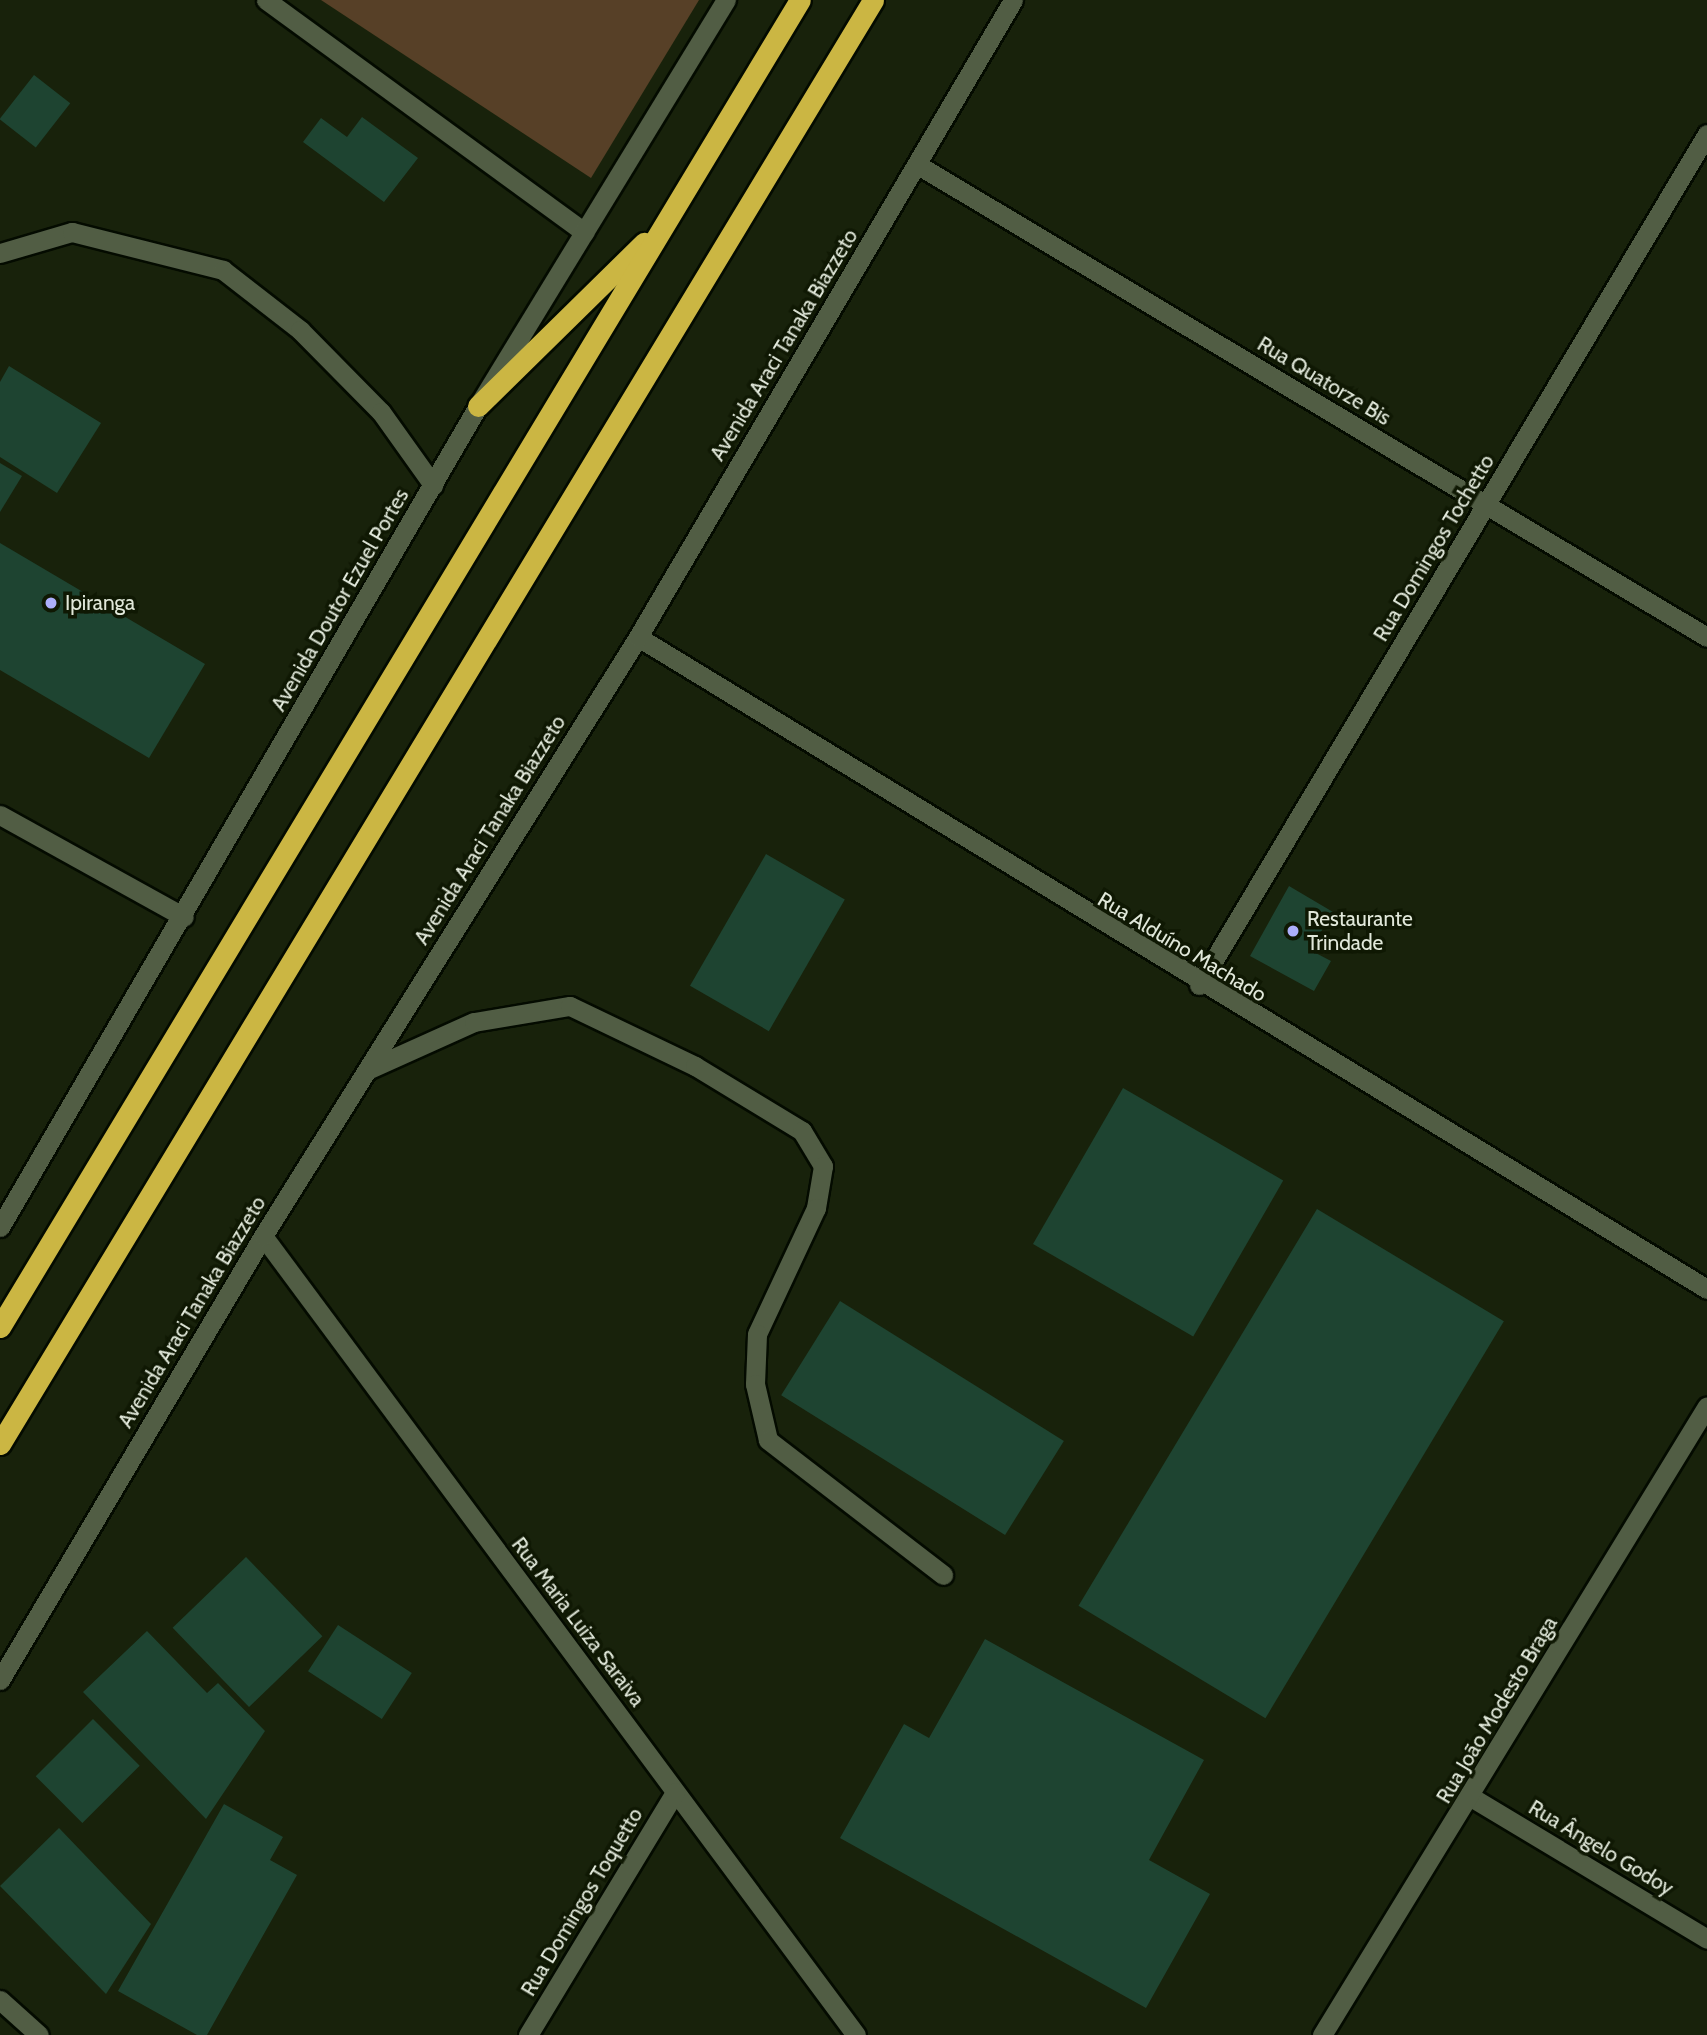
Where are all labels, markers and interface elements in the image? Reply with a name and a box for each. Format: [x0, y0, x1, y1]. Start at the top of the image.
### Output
street label: Avenida Araci Tanaka Biazzeto [705, 225, 863, 465]
street label: Rua Quatorze Bis [1253, 331, 1395, 431]
street label: Rua Domingos Tochetto [1368, 450, 1500, 646]
street label: Avenida Doutor Ezuel Portes [266, 484, 414, 716]
place label: Ipiranga [65, 590, 135, 616]
marker: Ipiranga [43, 595, 59, 611]
street label: Avenida Araci Tanaka Biazzeto [409, 711, 571, 949]
street label: Rua Alduíno Machado [1093, 887, 1271, 1007]
place label: Restaurante Trindade [1307, 906, 1413, 956]
marker: Restaurante Trindade [1285, 923, 1301, 939]
street label: Avenida Araci Tanaka Biazzeto [113, 1192, 271, 1432]
street label: Rua Maria Luiza Saraiva [506, 1532, 650, 1712]
street label: Rua João Modesto Braga [1431, 1612, 1563, 1808]
street label: Rua Ângelo Godoy [1524, 1795, 1678, 1901]
street label: Rua Domingos Toquetto [516, 1803, 648, 2001]

